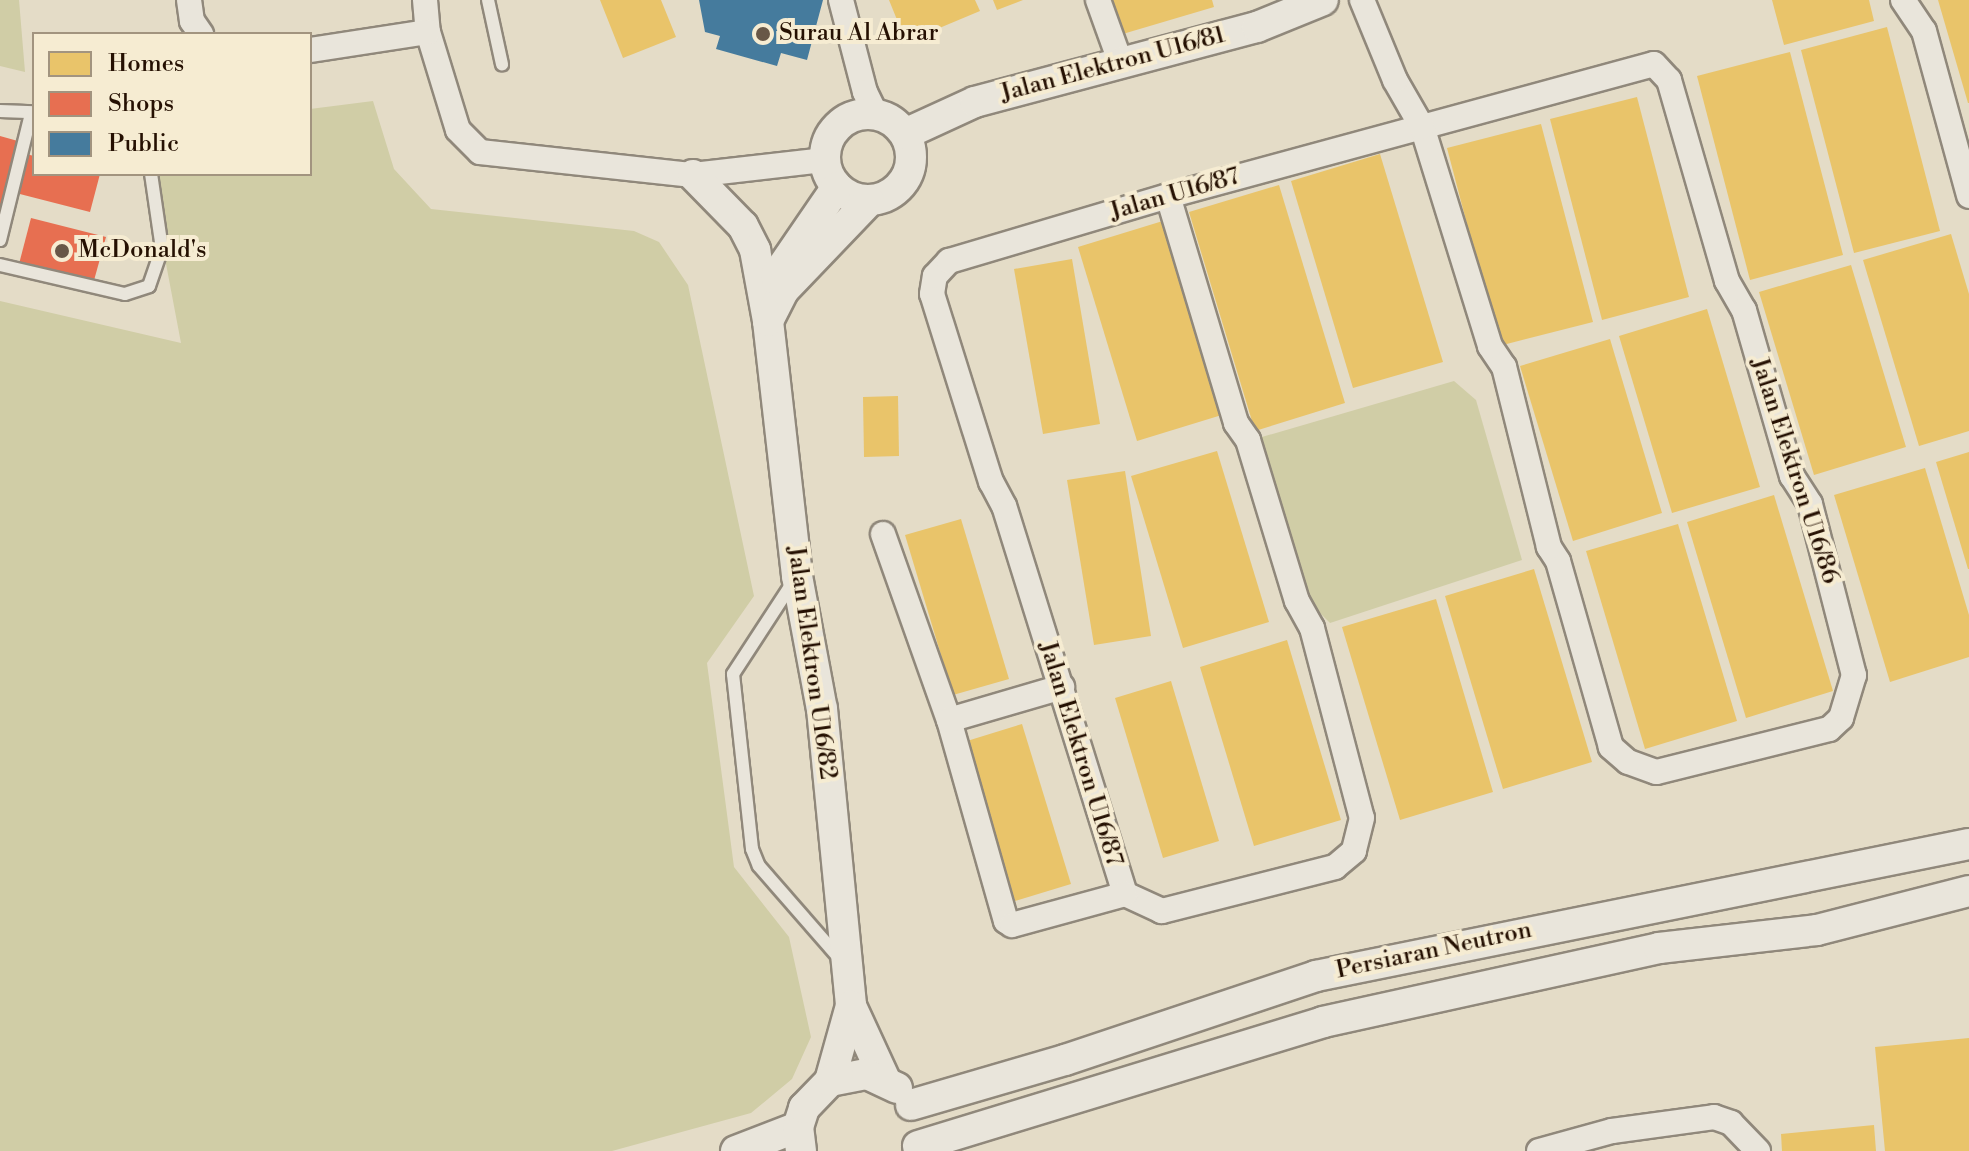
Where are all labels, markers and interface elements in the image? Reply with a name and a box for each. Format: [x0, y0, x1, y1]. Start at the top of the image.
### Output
place label: Surau Al Abrar [779, 20, 939, 48]
street label: Jalan Elektron U16/81 [998, 21, 1228, 109]
marker: Surau Al Abrar [754, 25, 772, 43]
legend [32, 32, 312, 176]
text: Homes [108, 49, 184, 79]
text: Shops [108, 89, 174, 119]
text: Public [108, 129, 179, 159]
street label: Jalan U16/87 [1107, 163, 1243, 227]
place label: McDonald's [78, 237, 207, 265]
marker: McDonald's [53, 242, 71, 260]
street label: Jalan Elektron U16/86 [1744, 354, 1844, 588]
street label: Jalan Elektron U16/82 [780, 545, 842, 781]
street label: Jalan Elektron U16/87 [1032, 638, 1128, 870]
street label: Persiaran Neutron [1334, 916, 1534, 986]

